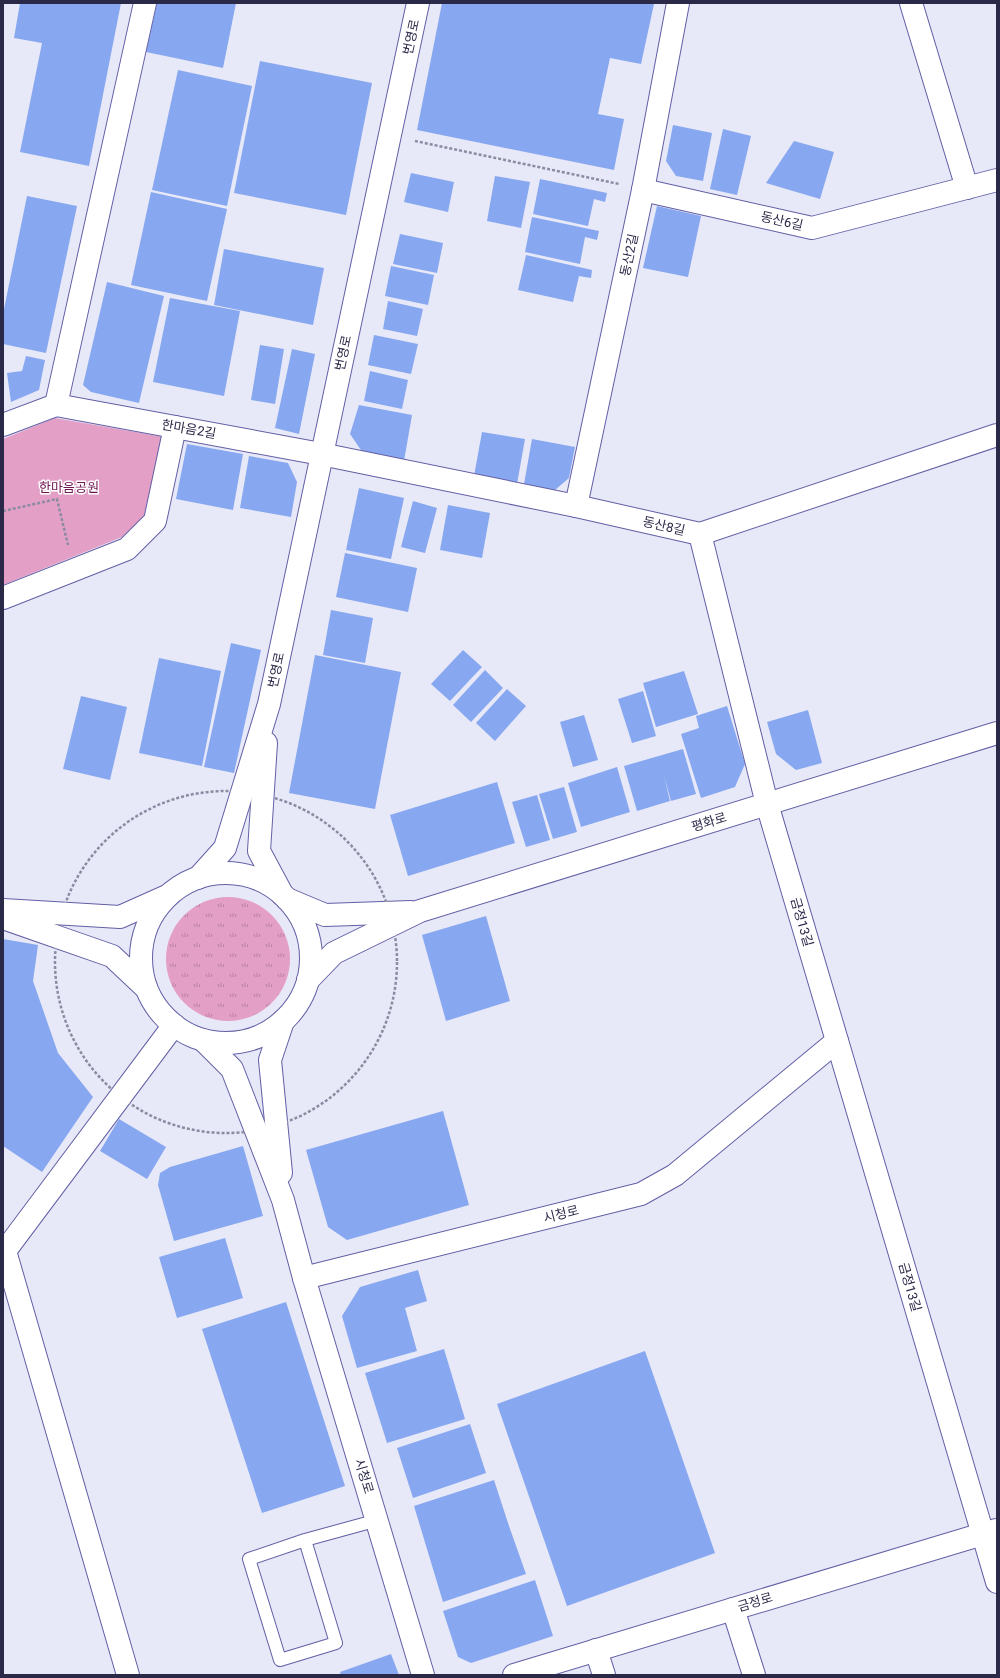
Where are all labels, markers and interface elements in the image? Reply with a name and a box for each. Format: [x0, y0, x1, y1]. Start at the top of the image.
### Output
street label: 번영로 [400, 18, 422, 56]
street label: 동산6길 [759, 209, 805, 233]
street label: 동산2길 [617, 232, 641, 278]
street label: 번영로 [332, 334, 354, 372]
street label: 한마음2길 [161, 417, 217, 441]
park label: 한마음공원 [39, 480, 99, 495]
street label: 동산8길 [641, 514, 687, 538]
street label: 번영로 [265, 651, 287, 689]
street label: 평화로 [690, 810, 728, 834]
street label: 금정13길 [788, 896, 816, 948]
street label: 시청로 [542, 1202, 580, 1226]
street label: 금정13길 [896, 1261, 924, 1313]
street label: 시청로 [352, 1457, 376, 1495]
street label: 금정로 [736, 1590, 774, 1614]

